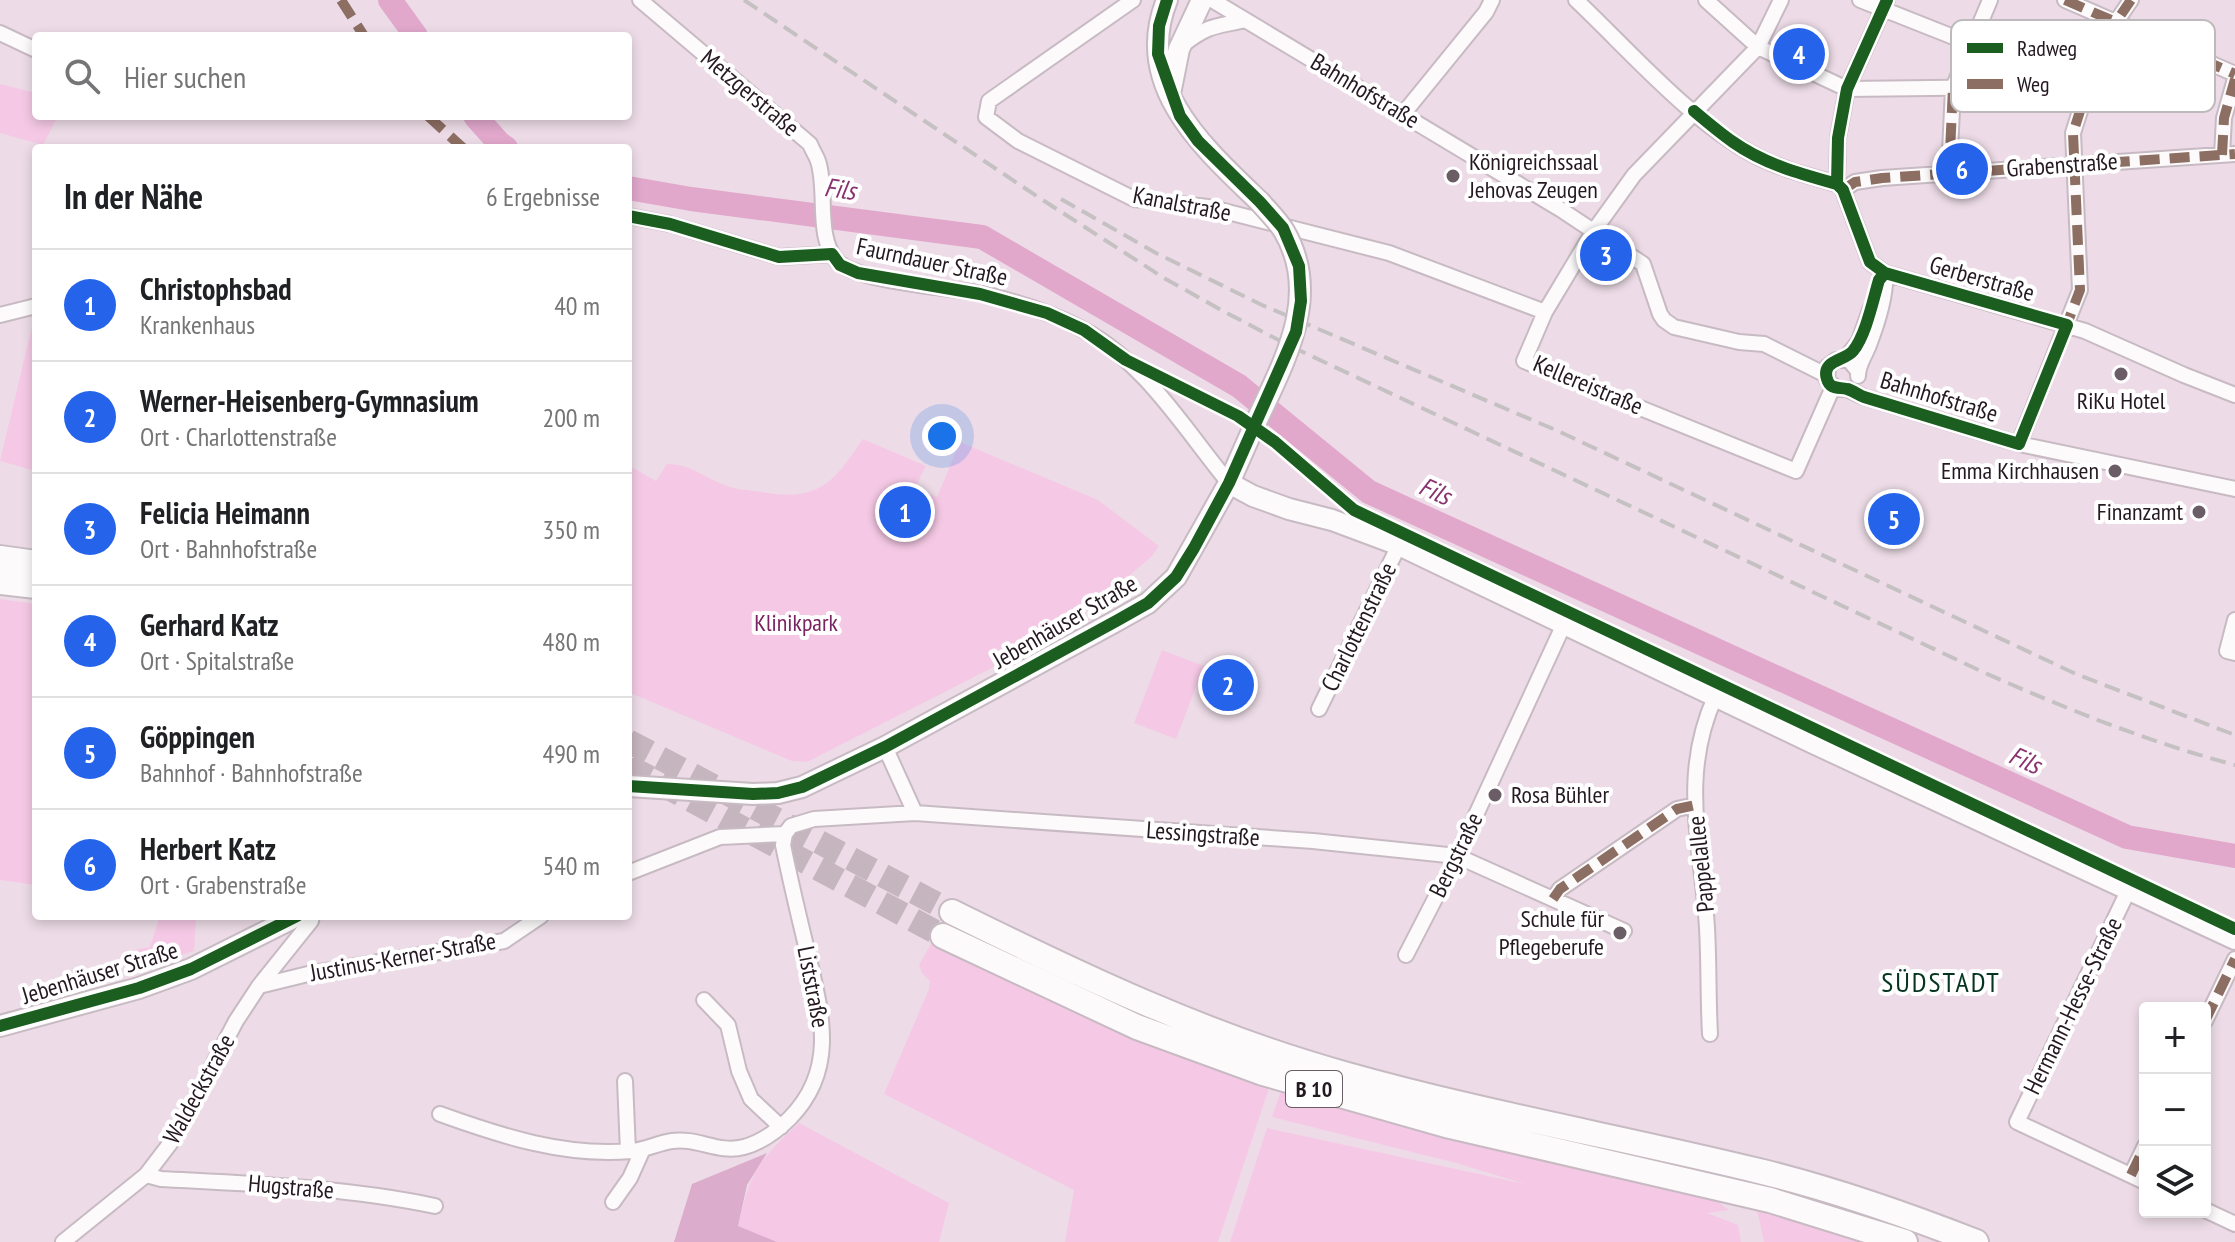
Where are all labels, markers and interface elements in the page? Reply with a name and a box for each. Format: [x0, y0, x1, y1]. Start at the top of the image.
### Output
legend [1951, 20, 2215, 112]
pin: 4 [1773, 24, 1825, 84]
search box [32, 32, 632, 120]
text: Radweg [2017, 34, 2077, 62]
street label: Metzgerstraße [695, 42, 806, 143]
street label: Bahnhofstraße [1305, 46, 1425, 135]
icon: search [60, 54, 104, 98]
text: Hier suchen [124, 57, 246, 96]
text: Weg [2017, 70, 2049, 98]
pin: 6 [1936, 139, 1988, 199]
street label: Grabenstraße [2005, 145, 2119, 184]
place label: Königreichssaal Jehovas Zeugen [1468, 146, 1599, 205]
marker: Königreichssaal Jehovas Zeugen [1444, 167, 1462, 185]
water label: Fils [822, 170, 860, 207]
text: In der Nähe [64, 174, 203, 218]
street label: Kanalstraße [1130, 179, 1234, 228]
text: 6 Ergebnisse [486, 180, 600, 213]
pin: 3 [1580, 225, 1632, 285]
street label: Faurndauer Straße [854, 230, 1010, 293]
street label: Gerberstraße [1926, 249, 2038, 308]
text: Christophsbad [140, 269, 292, 308]
text: 1 [84, 289, 96, 322]
text: 40 m [554, 289, 600, 322]
text: Krankenhaus [140, 308, 255, 341]
street label: Kellereistraße [1529, 348, 1648, 421]
street label: Bahnhofstraße [1877, 364, 2002, 429]
marker: RiKu Hotel [2112, 365, 2130, 383]
text: Werner-Heisenberg-Gymnasium [140, 381, 479, 420]
place label: RiKu Hotel [2077, 385, 2166, 416]
text: 2 [84, 401, 96, 434]
text: 200 m [542, 401, 600, 434]
your location [922, 416, 962, 456]
text: Ort · Charlottenstraße [140, 420, 337, 453]
place label: Emma Kirchhausen [1941, 455, 2099, 486]
marker: Emma Kirchhausen [2106, 462, 2124, 480]
water label: Fils [1414, 469, 1458, 513]
pin: 1 [879, 482, 931, 542]
pin: 5 [1868, 489, 1920, 549]
text: Felicia Heimann [140, 493, 310, 532]
place label: Finanzamt [2097, 496, 2183, 527]
marker: Finanzamt [2190, 503, 2208, 521]
text: 3 [84, 513, 96, 546]
text: 350 m [542, 513, 600, 546]
text: Ort · Bahnhofstraße [140, 532, 317, 565]
street label: Charlottenstraße [1314, 557, 1403, 696]
street label: Jebenhäuser Straße [986, 568, 1142, 676]
text: Gerhard Katz [140, 605, 279, 644]
park label: Klinikpark [754, 607, 838, 638]
text: 4 [84, 625, 96, 658]
text: 480 m [542, 625, 600, 658]
text: Ort · Spitalstraße [140, 644, 294, 677]
pin: 2 [1202, 655, 1254, 715]
text: Göppingen [140, 717, 255, 756]
text: 5 [84, 737, 96, 770]
text: 490 m [542, 737, 600, 770]
water label: Fils [2004, 738, 2048, 782]
text: Bahnhof · Bahnhofstraße [140, 756, 363, 789]
place label: Rosa Bühler [1511, 779, 1610, 810]
marker: Rosa Bühler [1486, 786, 1504, 804]
street label: Bergstraße [1422, 807, 1489, 902]
street label: Lessingstraße [1145, 814, 1261, 853]
street label: Pappelallee [1680, 814, 1721, 914]
text: Herbert Katz [140, 829, 276, 868]
text: 6 [84, 849, 96, 882]
text: 540 m [542, 849, 600, 882]
text: Ort · Grabenstraße [140, 868, 306, 901]
place label: Schule für Pflegeberufe [1499, 903, 1604, 962]
street label: Hermann-Hesse-Straße [2016, 912, 2129, 1099]
marker: Schule für Pflegeberufe [1611, 924, 1629, 942]
street label: Justinus-Kerner-Straße [307, 925, 498, 988]
street label: Jebenhäuser Straße [17, 934, 182, 1011]
street label: Liststraße [790, 944, 837, 1030]
district label: SÜDSTADT [1881, 963, 2001, 1000]
map controls [2139, 1002, 2211, 1218]
button: + [2139, 1002, 2211, 1074]
street label: Waldeckstraße [156, 1028, 241, 1149]
road number: B 10 [1286, 1071, 1342, 1107]
button: − [2139, 1074, 2211, 1146]
button: layers [2139, 1146, 2211, 1218]
street label: Hugstraße [247, 1167, 335, 1206]

